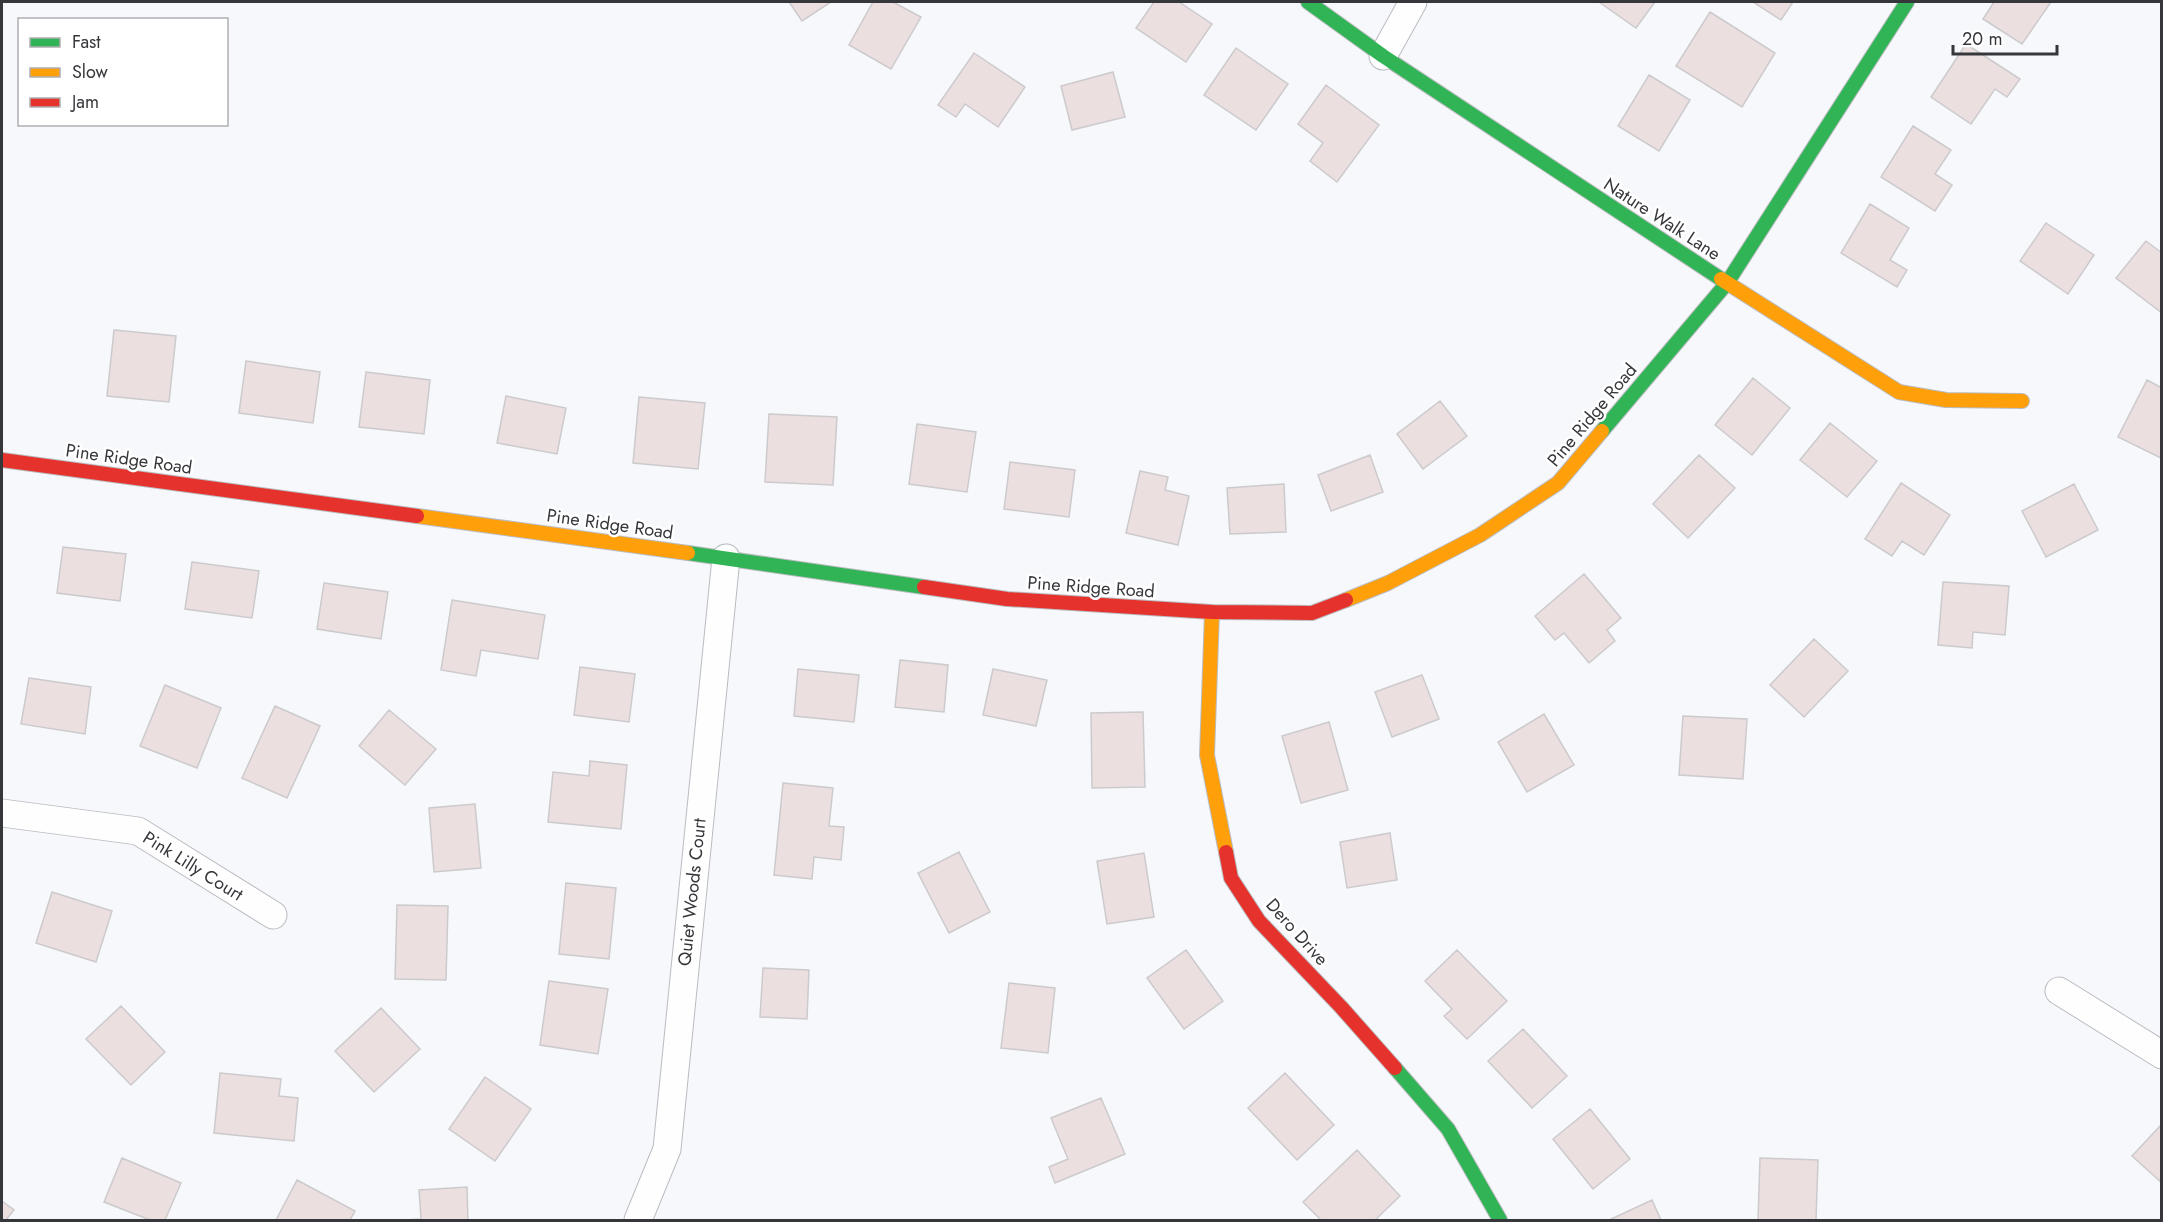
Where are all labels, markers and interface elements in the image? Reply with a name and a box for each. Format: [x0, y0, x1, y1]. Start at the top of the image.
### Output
legend [18, 18, 228, 126]
scale bar [1953, 18, 2056, 56]
text: 20 m [1962, 26, 2002, 52]
text: Fast [72, 29, 101, 55]
text: Slow [72, 59, 109, 85]
text: Jam [70, 89, 99, 115]
street label: Nature Walk Lane [1598, 171, 1726, 267]
street label: Pine Ridge Road [1541, 358, 1643, 472]
street label: Pine Ridge Road [64, 437, 194, 481]
street label: Pine Ridge Road [545, 502, 675, 546]
street label: Pine Ridge Road [1027, 570, 1155, 604]
street label: Quiet Woods Court [671, 816, 713, 967]
street label: Pink Lilly Court [138, 825, 249, 908]
street label: Dero Drive [1260, 893, 1334, 971]

